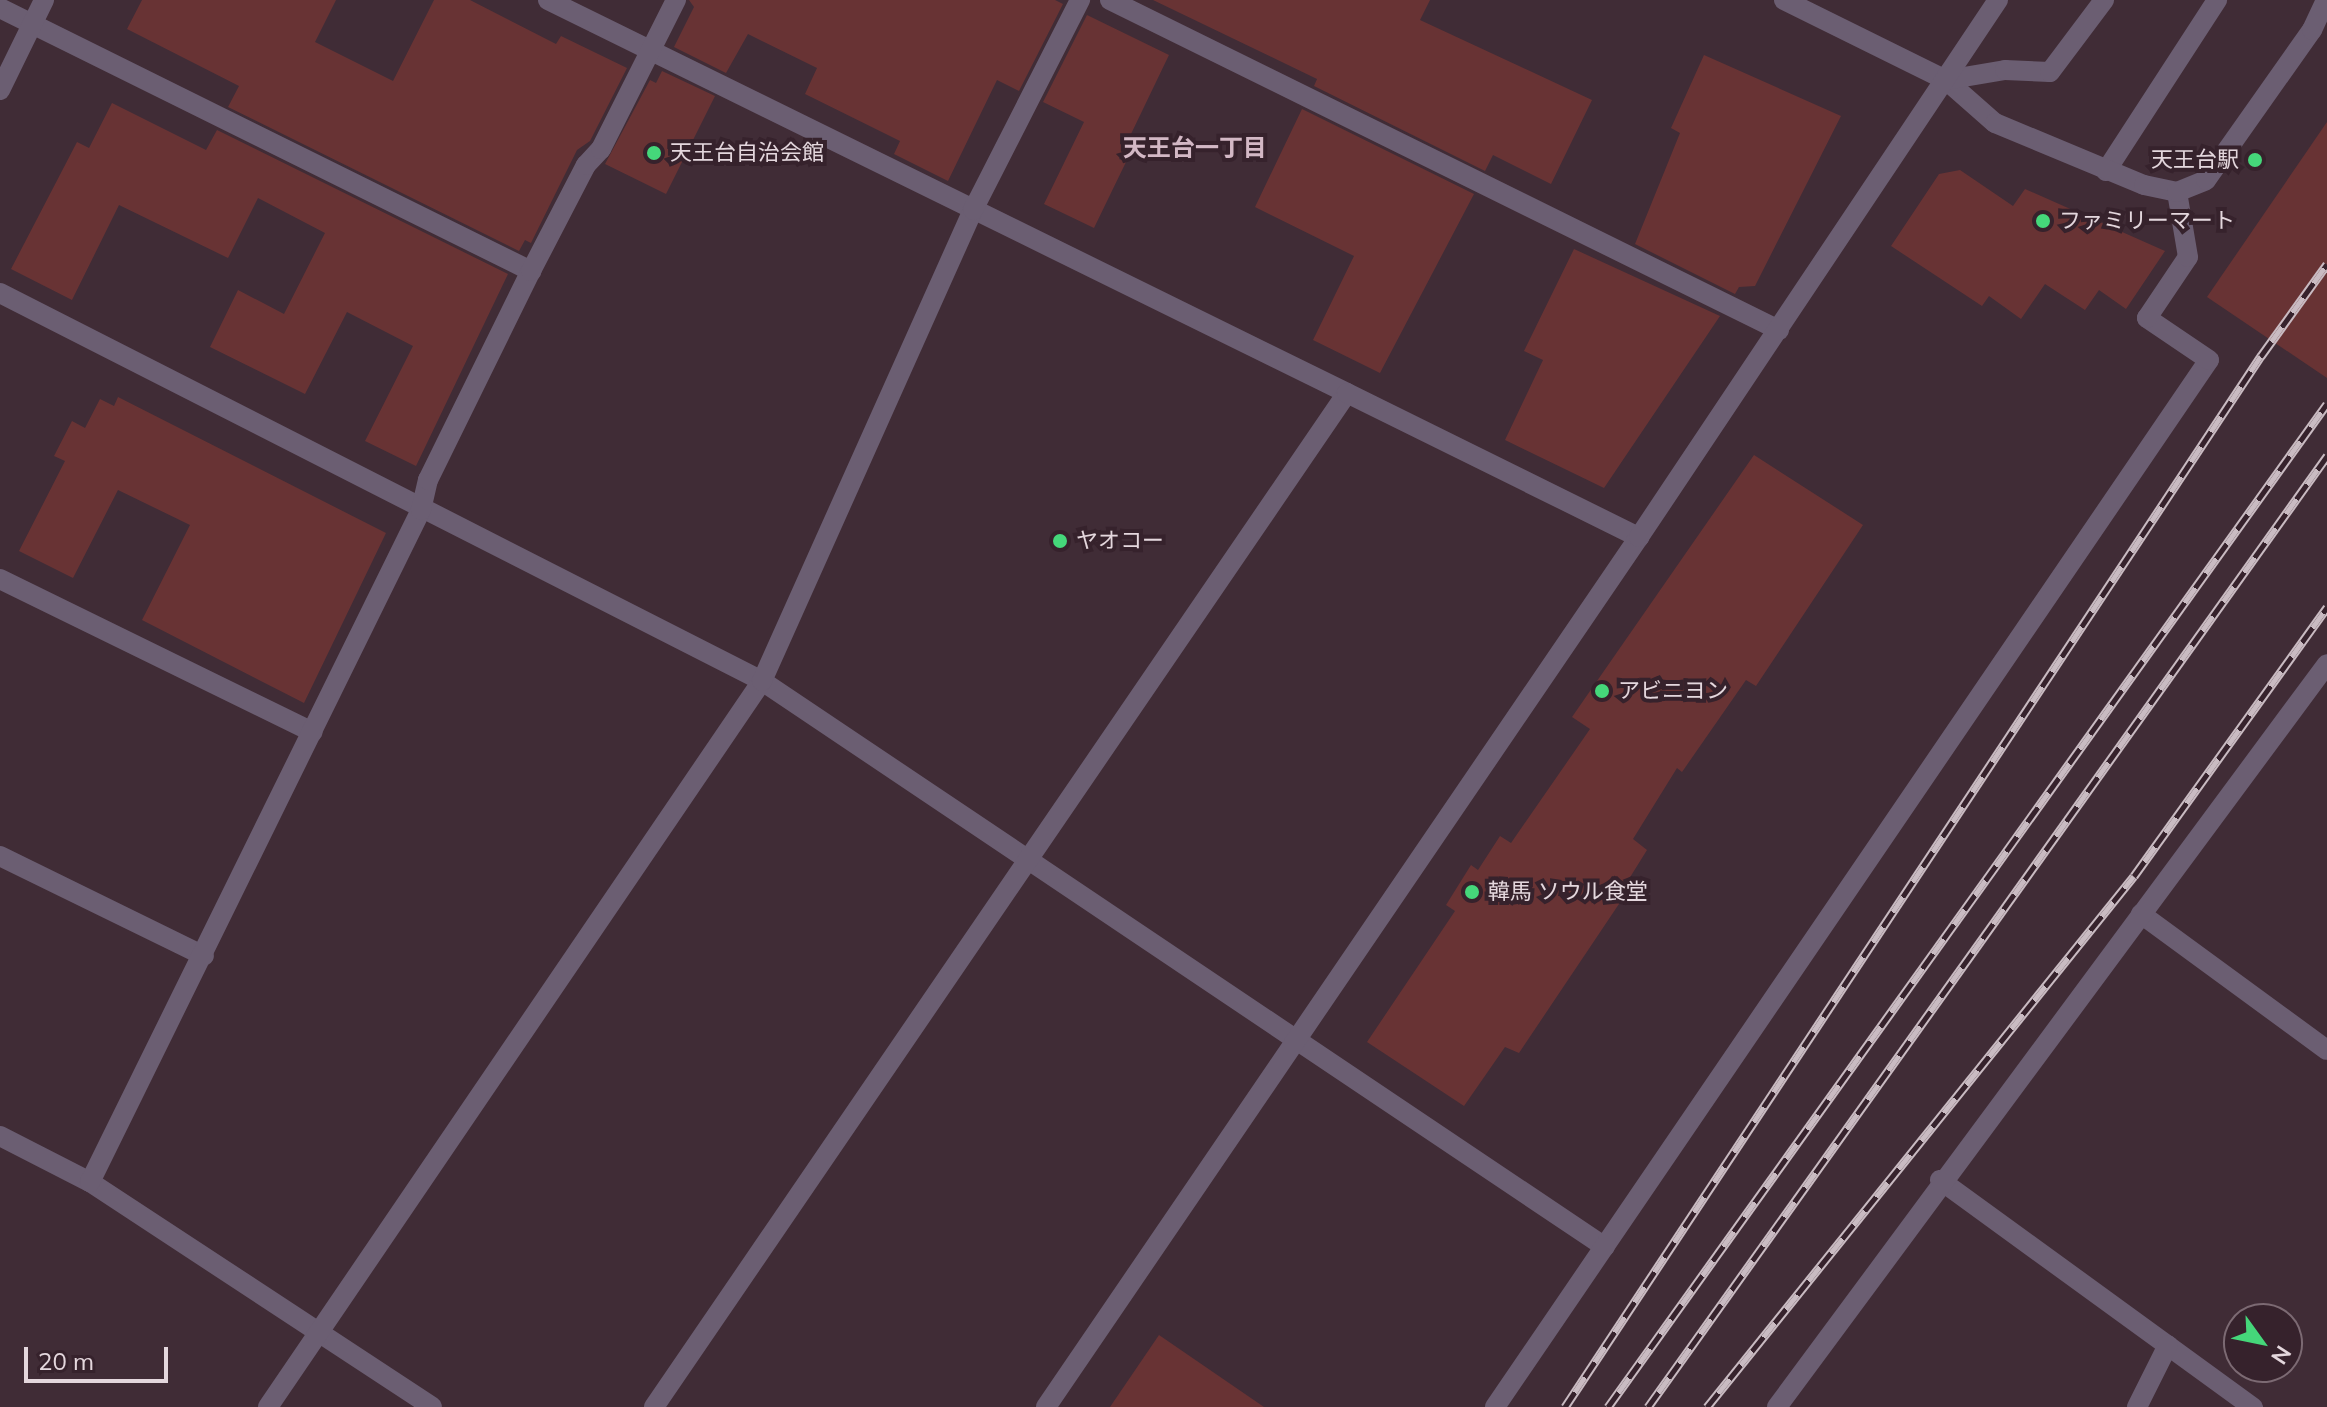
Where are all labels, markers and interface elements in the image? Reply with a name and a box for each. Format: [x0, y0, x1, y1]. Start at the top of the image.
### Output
district label: 天王台一丁目 [1123, 134, 1267, 162]
place label: 天王台自治会館 [670, 140, 824, 166]
marker: 天王台自治会館 [645, 144, 663, 162]
place label: 天王台駅 [2151, 147, 2239, 173]
marker: 天王台駅 [2246, 151, 2264, 169]
place label: ファミリーマート [2059, 208, 2235, 234]
marker: ファミリーマート [2034, 212, 2052, 230]
place label: ヤオコー [1076, 528, 1164, 554]
marker: ヤオコー [1051, 532, 1069, 550]
place label: アビニヨン [1618, 678, 1728, 704]
marker: アビニヨン [1593, 682, 1611, 700]
place label: 韓馬 ソウル食堂 [1488, 879, 1648, 905]
marker: 韓馬 ソウル食堂 [1463, 883, 1481, 901]
north arrow [2223, 1303, 2303, 1383]
scale bar [28, 1331, 172, 1381]
text: N [2265, 1340, 2298, 1370]
text: 20 m [38, 1346, 94, 1376]

